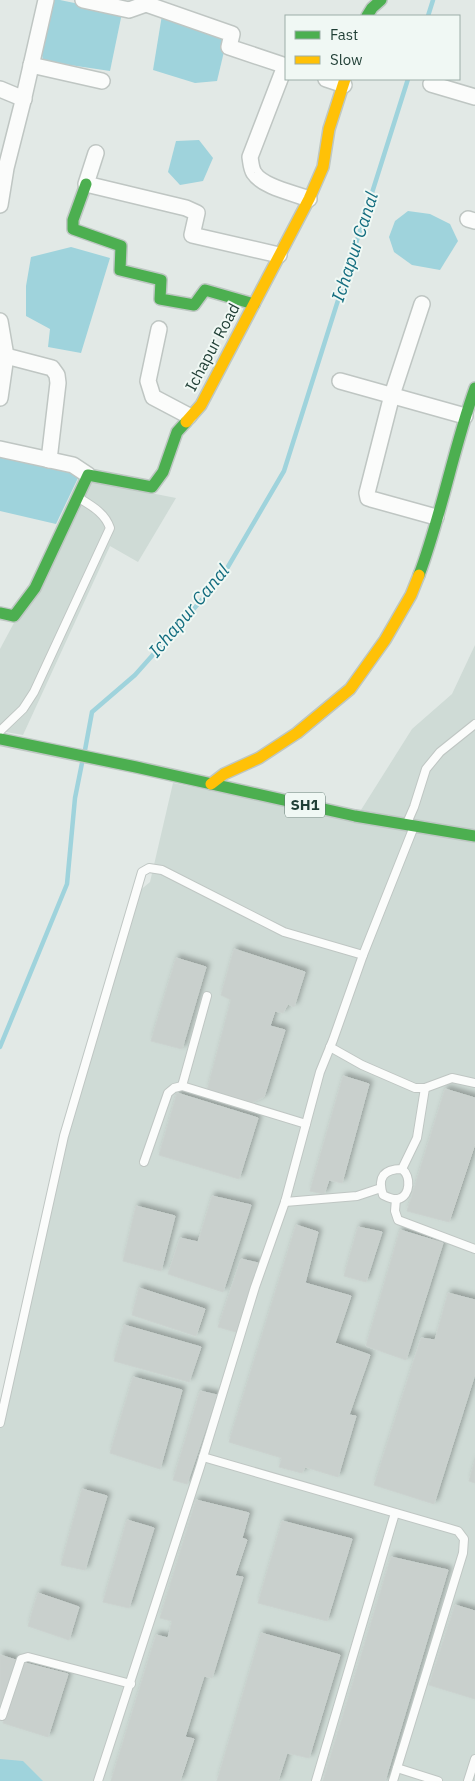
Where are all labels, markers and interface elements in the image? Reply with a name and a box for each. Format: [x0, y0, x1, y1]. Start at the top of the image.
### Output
legend [285, 15, 460, 80]
text: Fast [330, 25, 358, 44]
text: Slow [330, 50, 363, 69]
water label: Ichapur Canal [326, 189, 383, 305]
street label: Ichapur Road [180, 300, 244, 394]
water label: Ichapur Canal [143, 559, 234, 662]
road number: SH1 [285, 792, 325, 818]

